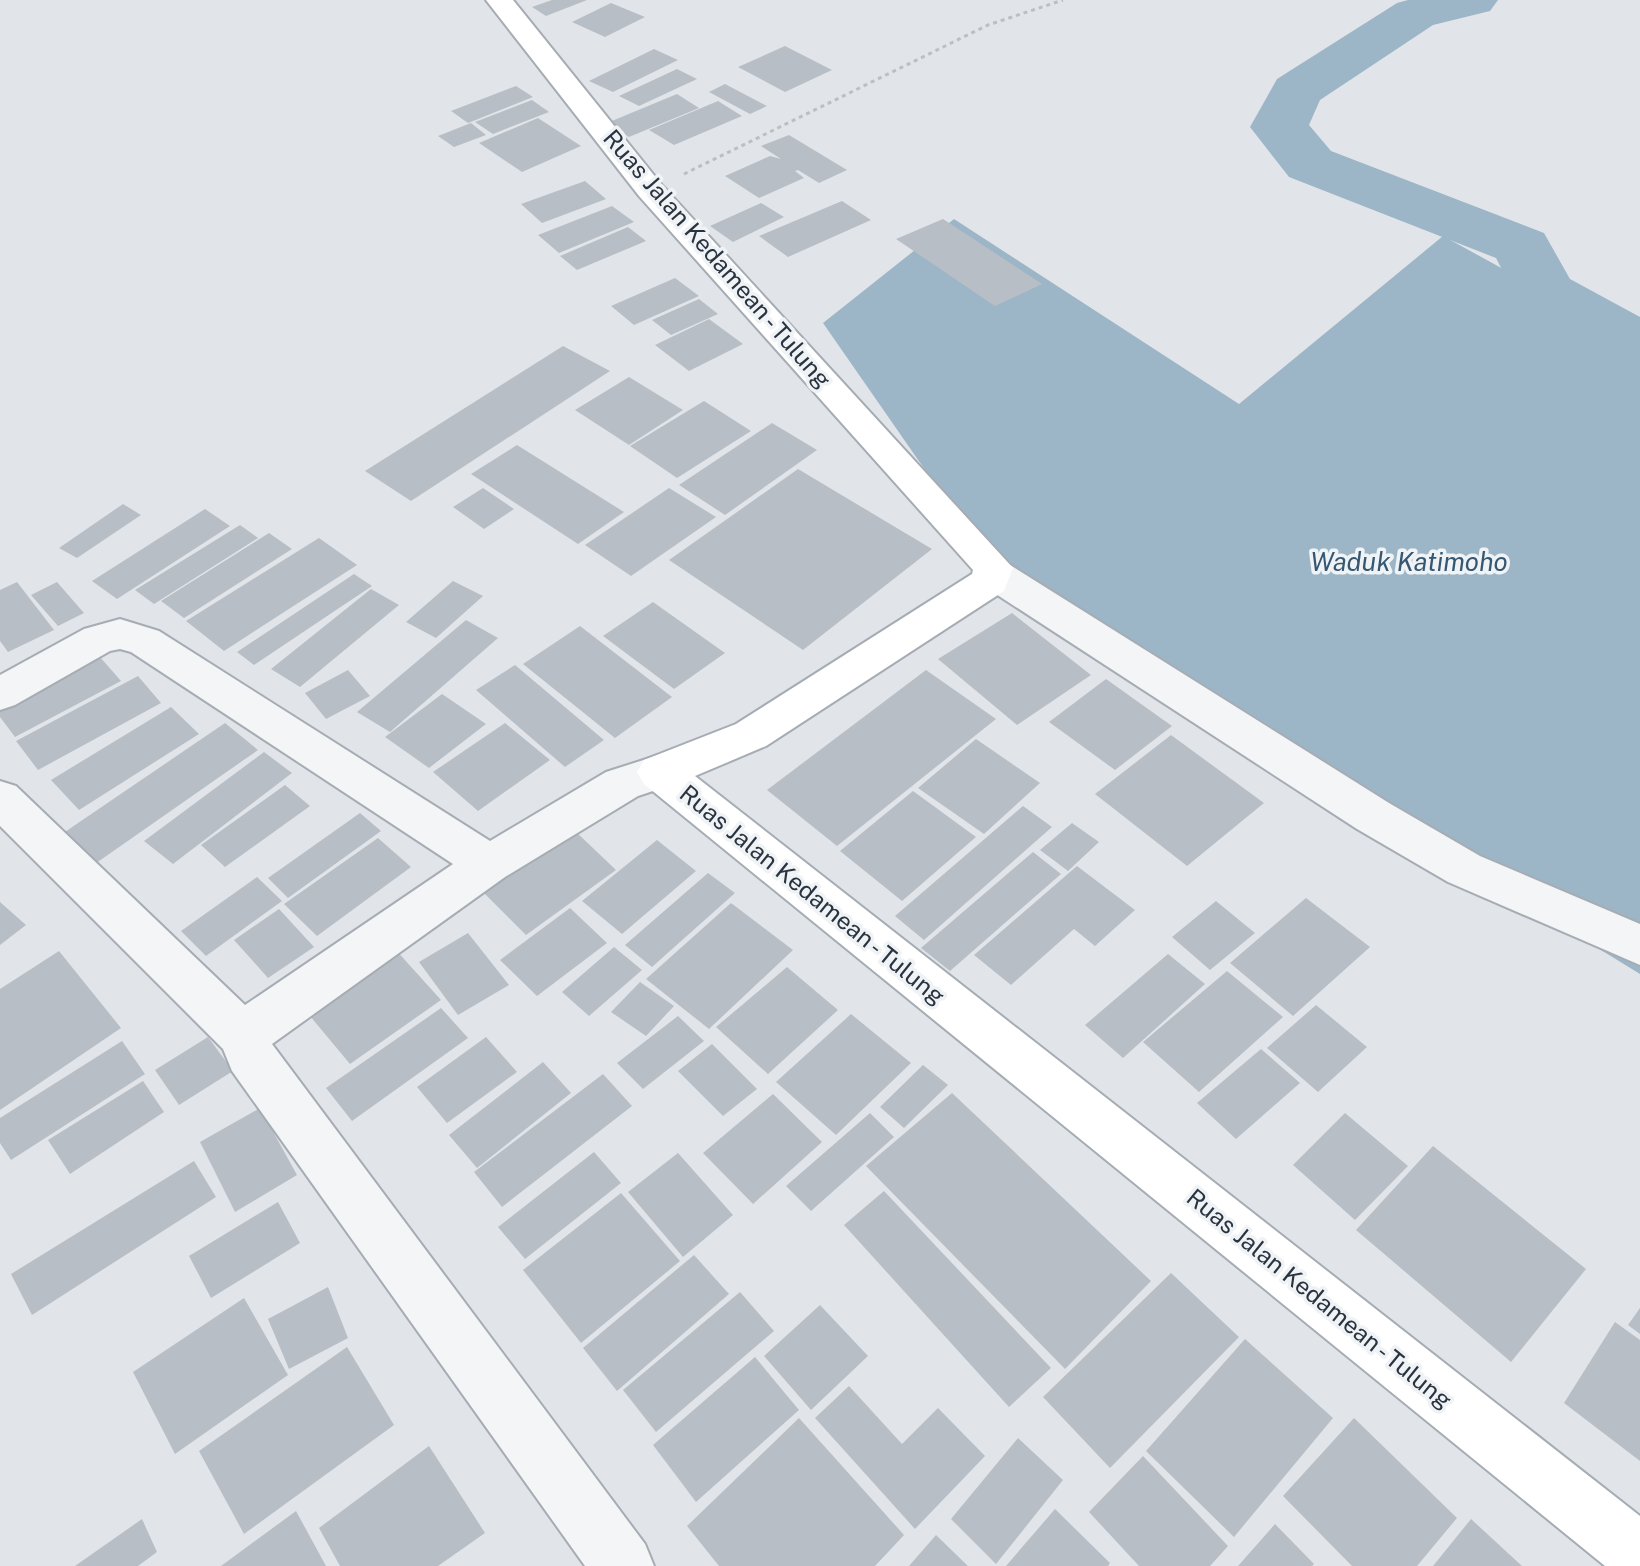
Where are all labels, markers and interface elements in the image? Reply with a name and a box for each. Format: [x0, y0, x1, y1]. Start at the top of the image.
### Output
street label: Ruas Jalan Kedamean - Tulung [598, 124, 837, 393]
water label: Waduk Katimoho [1310, 546, 1508, 577]
street label: Ruas Jalan Kedamean - Tulung [675, 779, 951, 1010]
street label: Ruas Jalan Kedamean - Tulung [1182, 1183, 1458, 1414]

